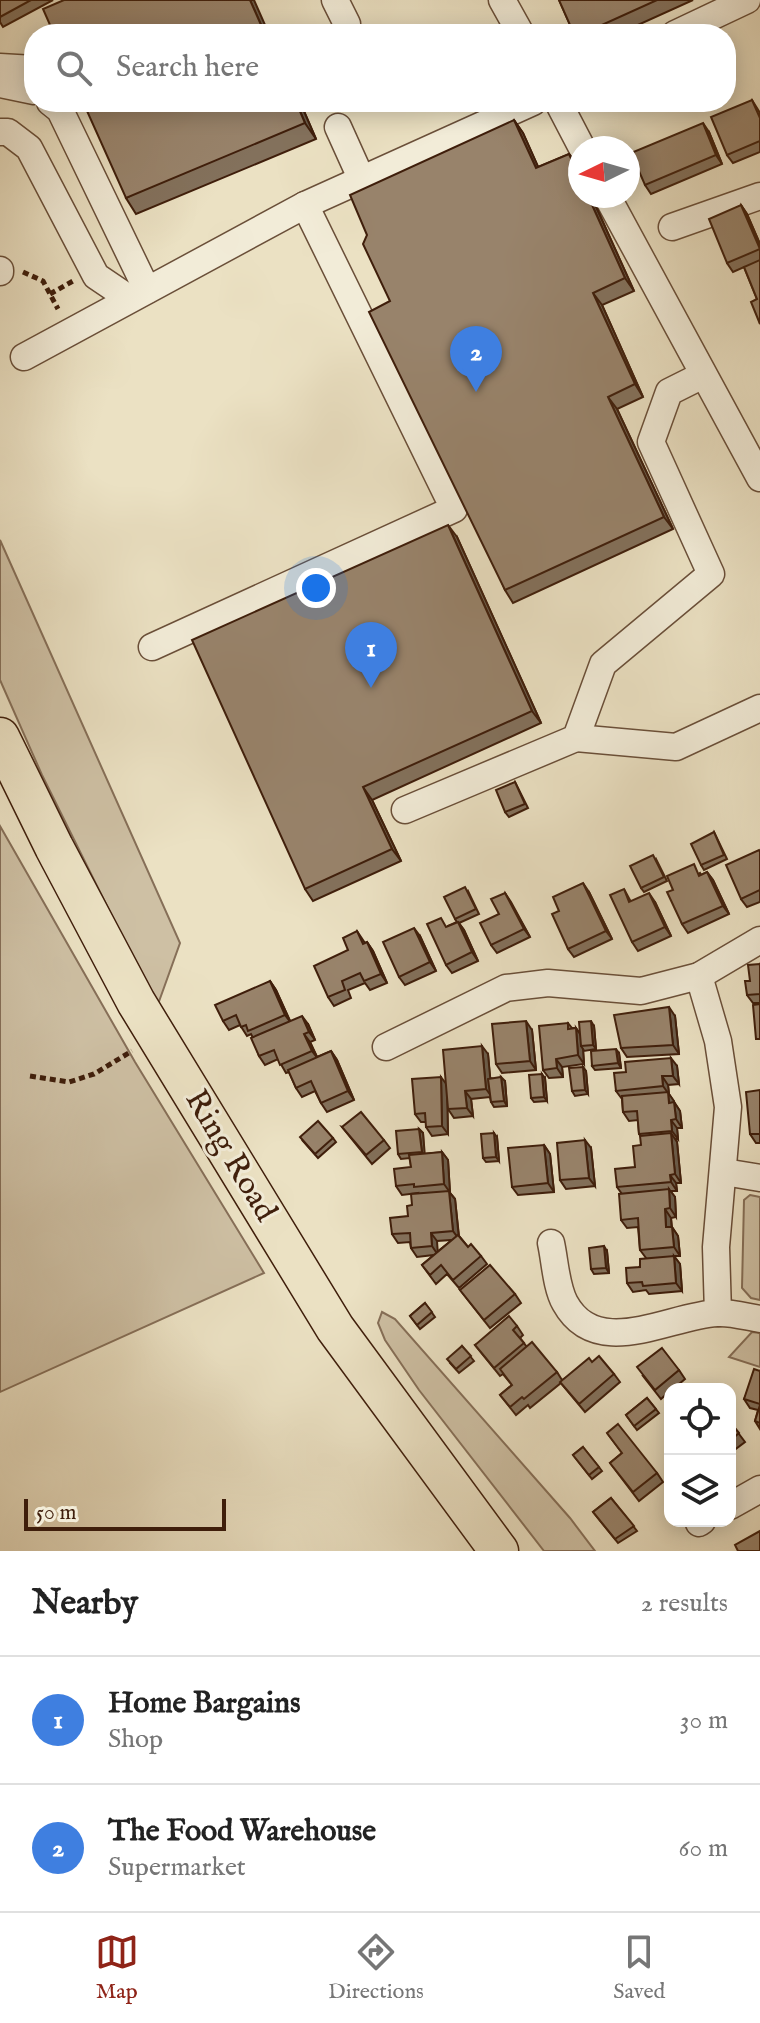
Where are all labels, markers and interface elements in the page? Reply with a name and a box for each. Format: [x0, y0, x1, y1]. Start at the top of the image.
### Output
search box [24, 24, 736, 112]
icon: search [52, 46, 96, 90]
text: Search here [116, 49, 259, 87]
north arrow [568, 136, 640, 208]
pin: 2 [450, 326, 502, 392]
your location [296, 568, 336, 608]
pin: 1 [345, 622, 397, 688]
street label: Ring Road [175, 1083, 286, 1230]
map controls [664, 1383, 736, 1527]
button: locate [664, 1383, 736, 1455]
button: layers [664, 1455, 736, 1527]
scale bar [24, 1495, 226, 1531]
text: 50 m [36, 1499, 77, 1527]
text: Nearby [32, 1582, 138, 1625]
text: 2 results [641, 1587, 728, 1620]
text: Home Bargains [108, 1685, 300, 1723]
text: 1 [53, 1704, 63, 1737]
text: 30 m [680, 1704, 728, 1737]
text: Shop [108, 1723, 163, 1756]
text: The Food Warehouse [108, 1813, 376, 1851]
text: 2 [52, 1832, 64, 1865]
text: 60 m [679, 1832, 728, 1865]
text: Supermarket [108, 1851, 246, 1884]
tab: Map [95, 1930, 139, 2006]
tab: Directions [328, 1930, 424, 2006]
tab: Saved [613, 1930, 665, 2006]

